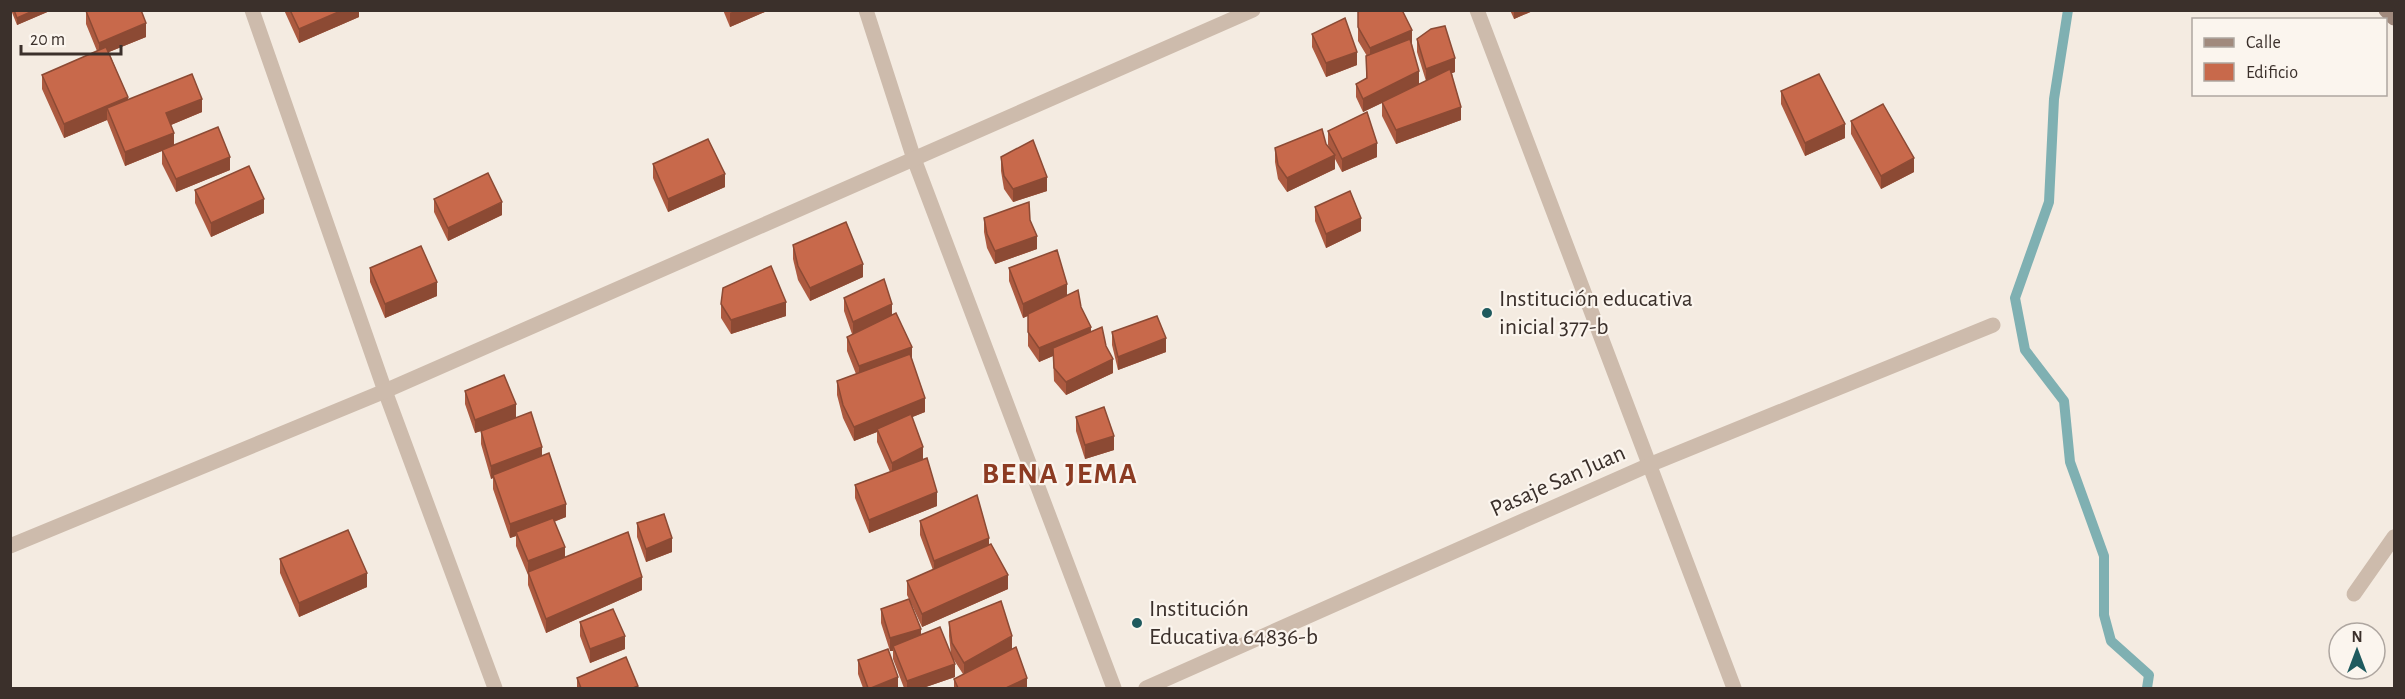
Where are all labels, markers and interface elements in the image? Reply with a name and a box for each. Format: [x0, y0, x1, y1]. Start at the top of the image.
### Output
scale bar [21, 18, 122, 56]
legend [2192, 18, 2387, 96]
text: 20 m [30, 31, 65, 49]
text: Calle [2246, 34, 2281, 52]
text: Edificio [2246, 64, 2298, 82]
place label: Institución educativa inicial 377-b [1499, 287, 1693, 339]
marker: Institución educativa inicial 377-b [1480, 306, 1494, 320]
street label: Pasaje San Juan [1487, 441, 1629, 521]
district label: BENA JEMA [982, 459, 1138, 489]
place label: Institución Educativa 64836-b [1149, 597, 1318, 649]
marker: Institución Educativa 64836-b [1130, 616, 1144, 630]
north arrow [2327, 621, 2387, 681]
text: N [2351, 629, 2363, 645]

